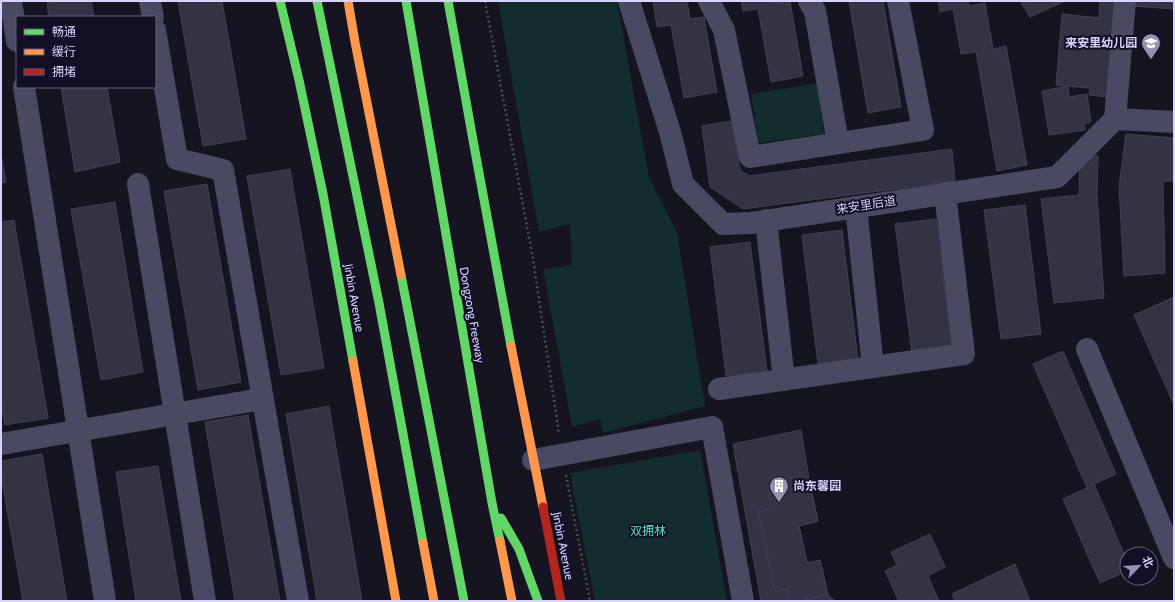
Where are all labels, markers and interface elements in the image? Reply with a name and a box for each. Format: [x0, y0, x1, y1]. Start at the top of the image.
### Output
legend [16, 16, 156, 88]
text: 畅通 [52, 24, 76, 39]
school or university icon: 来安里幼儿园 [1140, 32, 1162, 60]
place label: 来安里幼儿园 [1065, 35, 1137, 50]
text: 缓行 [52, 44, 76, 59]
text: 拥堵 [52, 64, 76, 79]
street label: 来安里后道 [835, 192, 897, 217]
street label: Jinbin Avenue [341, 262, 368, 333]
street label: Dongzong Freeway [457, 266, 488, 364]
building icon: 尚东馨园 [768, 475, 790, 503]
place label: 尚东馨园 [793, 478, 841, 493]
street label: Jinbin Avenue [549, 510, 577, 581]
park label: 双拥林 [630, 523, 666, 538]
north arrow [1119, 546, 1159, 586]
text: 北 [1139, 554, 1157, 570]

